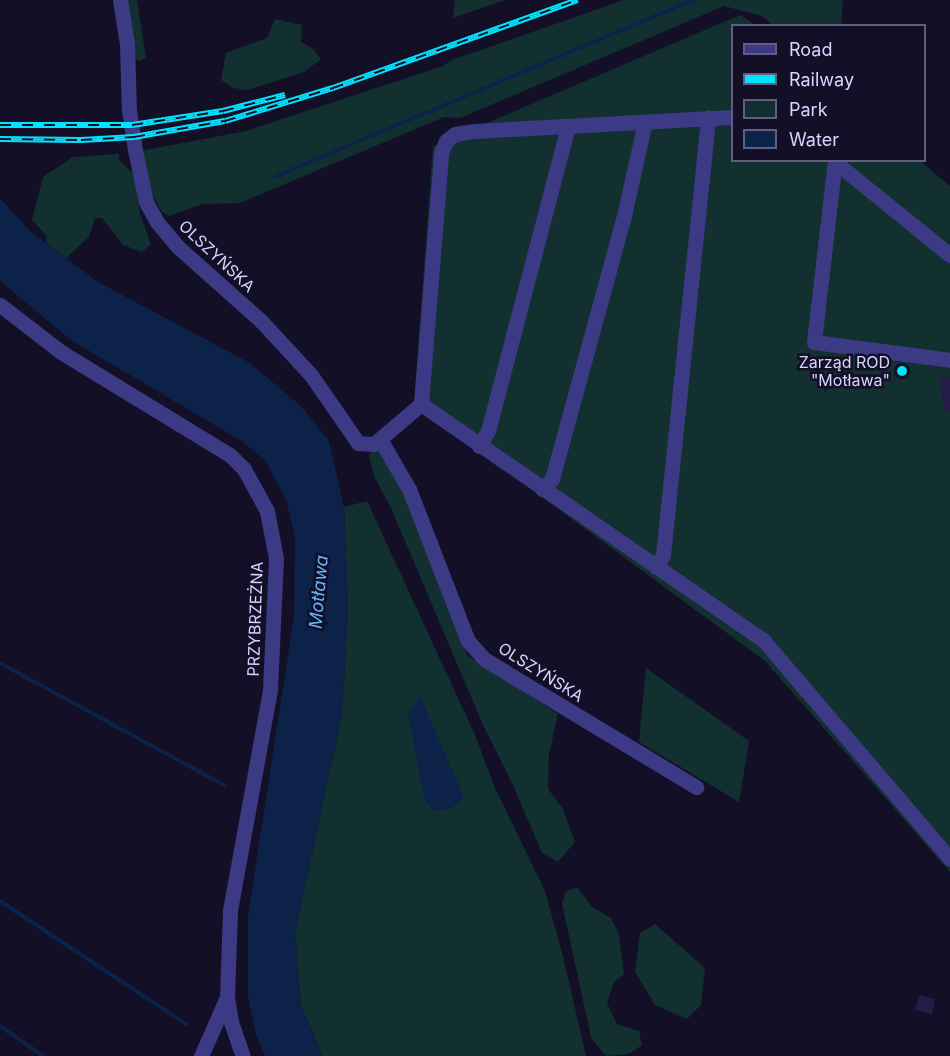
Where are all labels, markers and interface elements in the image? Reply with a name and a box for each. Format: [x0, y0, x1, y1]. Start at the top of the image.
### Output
legend [731, 24, 926, 162]
text: Road [789, 39, 832, 60]
text: Railway [789, 69, 854, 90]
text: Park [789, 99, 828, 120]
text: Water [789, 129, 839, 150]
street label: OLSZYŃSKA [175, 216, 259, 296]
place label: Zarząd ROD "Motława" [799, 352, 890, 390]
marker: Zarząd ROD "Motława" [895, 364, 909, 378]
water label: Motława [305, 554, 333, 630]
street label: PRZYBRZEŻNA [243, 561, 267, 677]
street label: OLSZYŃSKA [495, 638, 587, 706]

